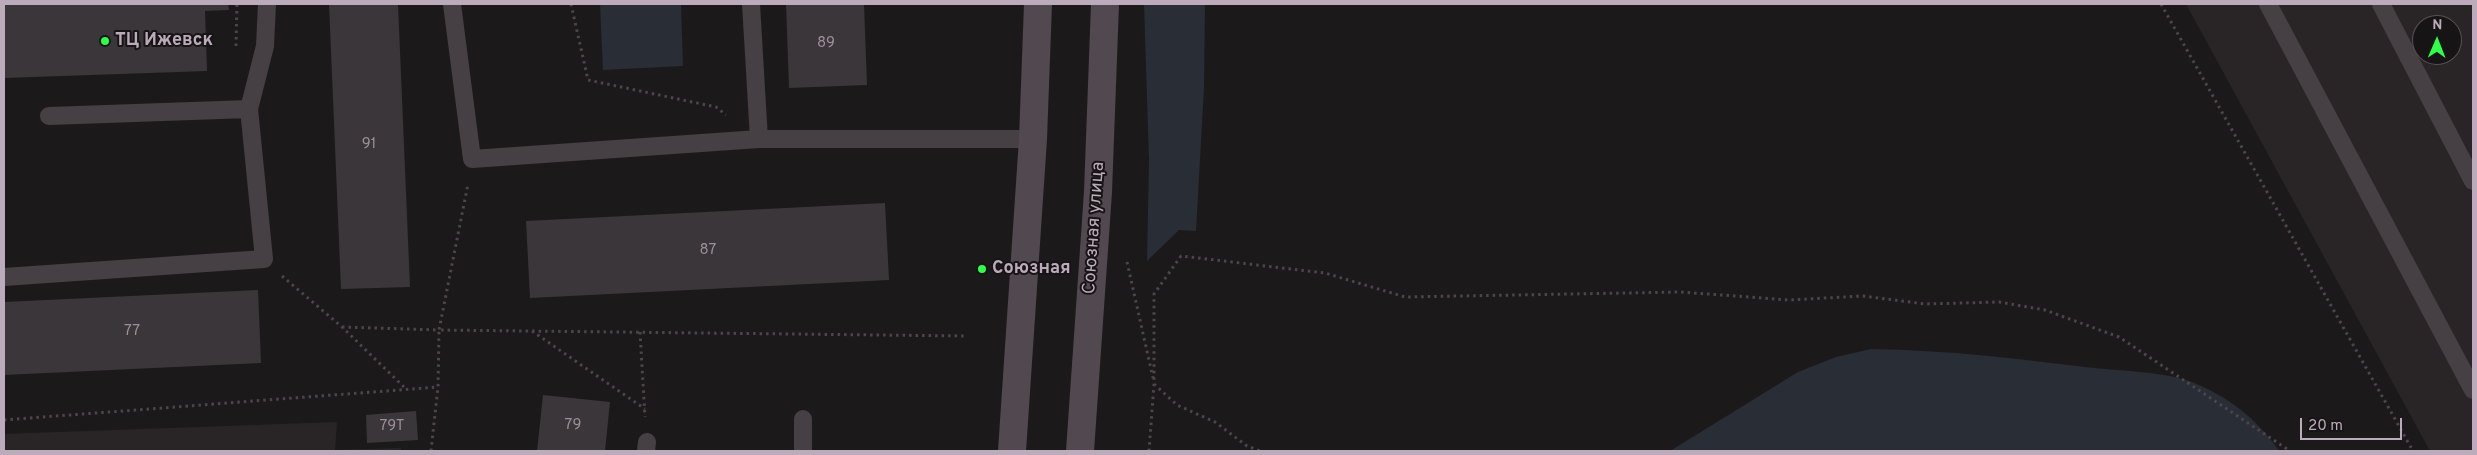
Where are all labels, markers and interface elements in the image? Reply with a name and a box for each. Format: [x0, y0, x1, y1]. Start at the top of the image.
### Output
north arrow [2412, 15, 2462, 65]
text: N [2432, 17, 2442, 34]
place label: ТЦ Ижевск [115, 30, 213, 52]
marker: ТЦ Ижевск [99, 35, 111, 47]
house number: 89 [817, 35, 835, 53]
house number: 91 [362, 136, 376, 154]
street label: Союзная улица [1080, 161, 1110, 295]
house number: 87 [700, 242, 716, 260]
place label: Союзная [992, 258, 1071, 280]
marker: Союзная [976, 263, 988, 275]
house number: 77 [124, 323, 140, 341]
scale bar [2302, 408, 2404, 440]
house number: 79 [565, 417, 581, 435]
text: 20 m [2308, 417, 2343, 436]
house number: 79Т [379, 418, 405, 436]

